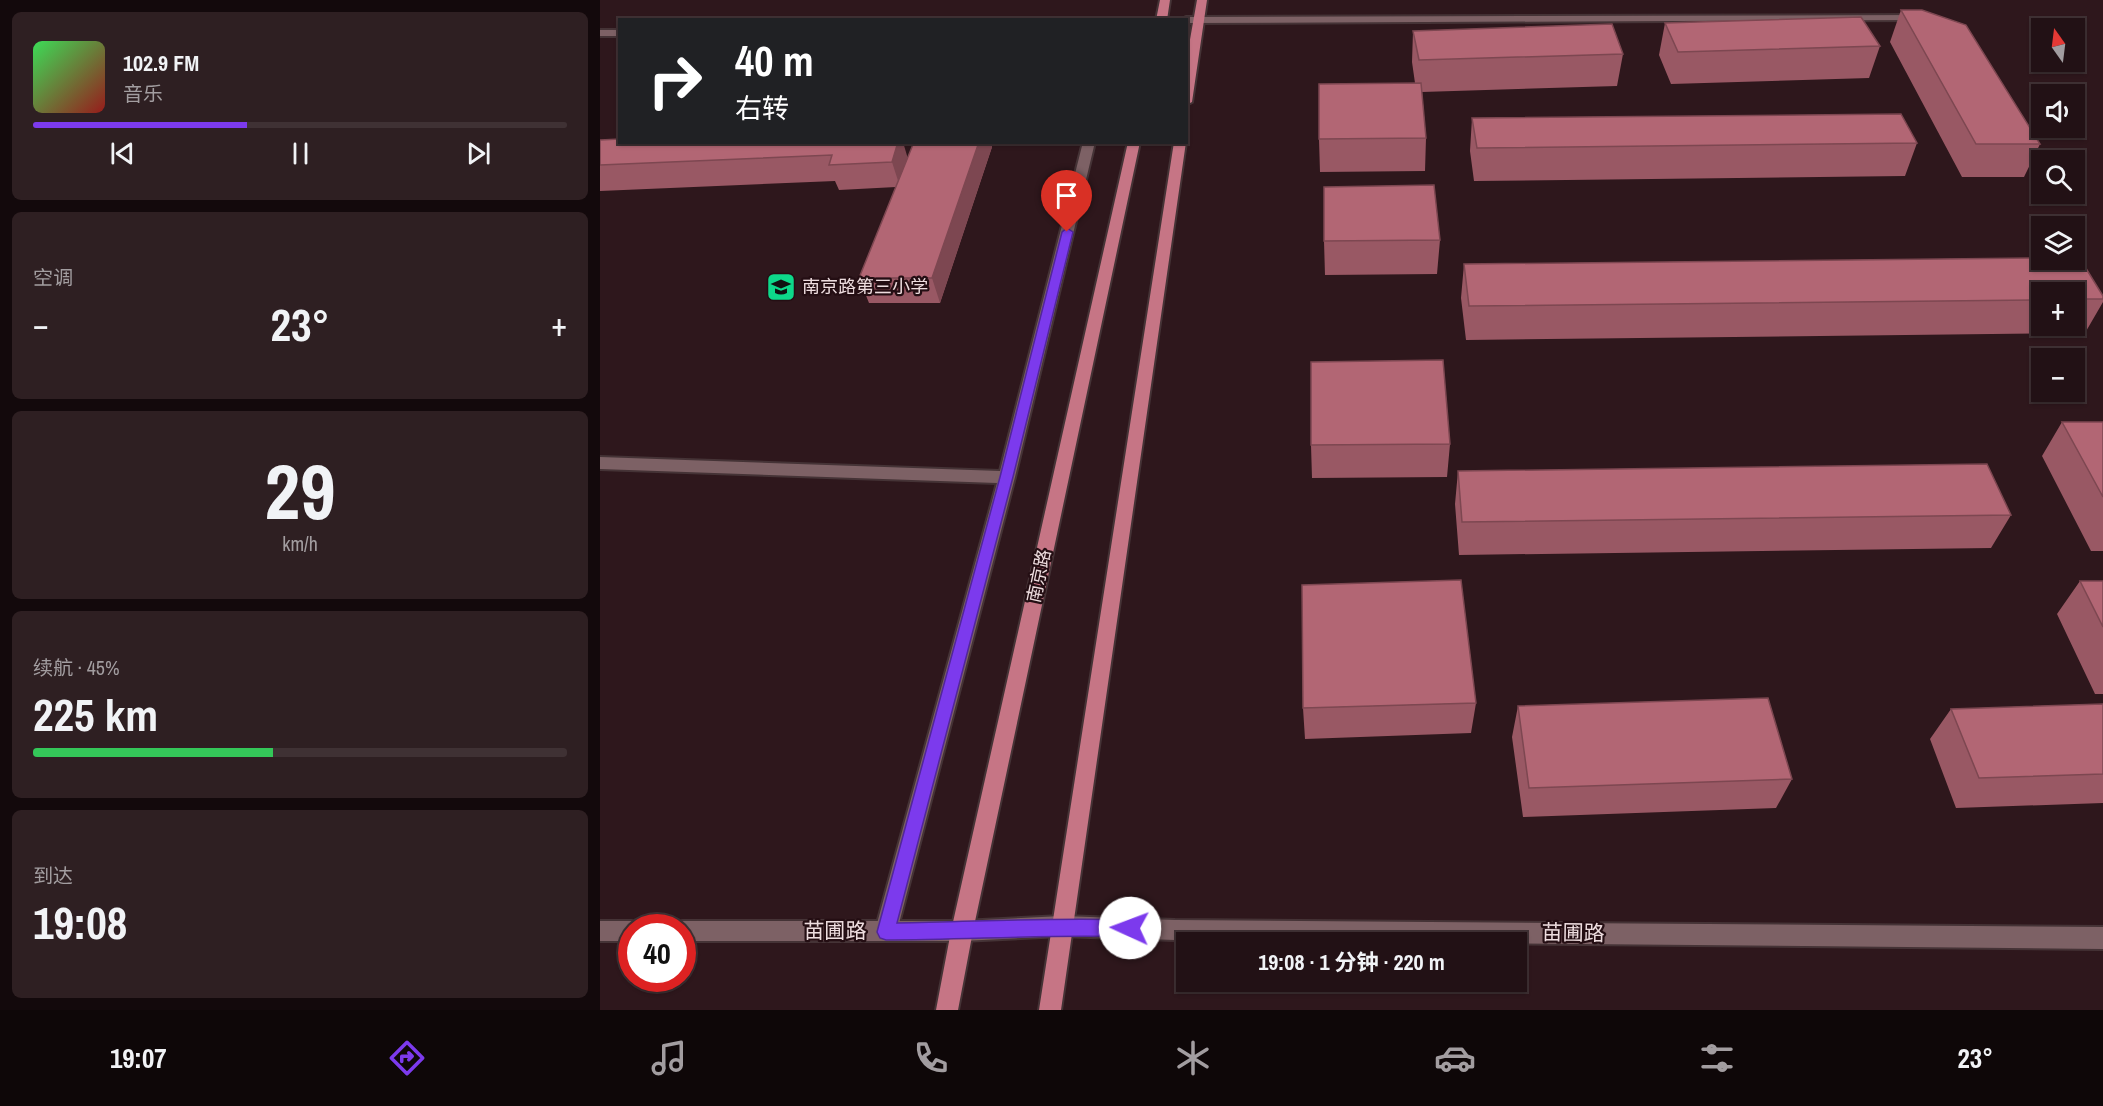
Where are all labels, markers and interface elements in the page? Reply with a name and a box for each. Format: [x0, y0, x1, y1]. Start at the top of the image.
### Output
north arrow [2031, 18, 2085, 72]
map controls [2031, 18, 2085, 402]
text: 40 m [735, 33, 814, 89]
icon: right [636, 42, 714, 120]
text: 102.9 FM [123, 48, 199, 78]
text: 音乐 [123, 80, 163, 107]
button: sound [2031, 84, 2085, 138]
text: 右转 [735, 90, 789, 126]
icon: previous [106, 137, 139, 170]
icon: pause [284, 137, 317, 170]
icon: next [462, 137, 495, 170]
button: search [2031, 150, 2085, 204]
pin [1041, 170, 1092, 232]
icon: arrive [1050, 179, 1083, 212]
button: layers [2031, 216, 2085, 270]
text: 空调 [33, 264, 73, 291]
school or university icon: 南京路第三小学 [765, 271, 797, 303]
place label: 南京路第三小学 [802, 274, 928, 299]
button: + [2031, 282, 2085, 336]
text: 23° [270, 294, 330, 355]
text: − [33, 302, 49, 346]
text: + [551, 302, 567, 346]
button: − [2031, 348, 2085, 402]
text: 29 [264, 438, 336, 543]
text: km/h [282, 530, 318, 557]
street label: 南京路 [1021, 547, 1056, 605]
text: 续航 · 45% [33, 654, 120, 681]
text: 225 km [33, 684, 158, 745]
text: 到达 [33, 862, 73, 889]
text: 19:08 [33, 892, 127, 953]
position arrow [1098, 896, 1162, 960]
speed limit sign: 40 [618, 914, 696, 992]
street label: 苗圃路 [804, 916, 867, 945]
street label: 苗圃路 [1541, 917, 1605, 948]
text: 19:08 · 1 分钟 · 220 m [1258, 947, 1445, 977]
icon: directions [386, 1037, 428, 1079]
icon: music [648, 1037, 690, 1079]
icon: phone [910, 1037, 952, 1079]
icon: climate [1172, 1037, 1214, 1079]
icon: car [1434, 1037, 1476, 1079]
icon: filters [1696, 1037, 1738, 1079]
text: 19:07 [110, 1040, 167, 1076]
text: 23° [1958, 1040, 1993, 1076]

